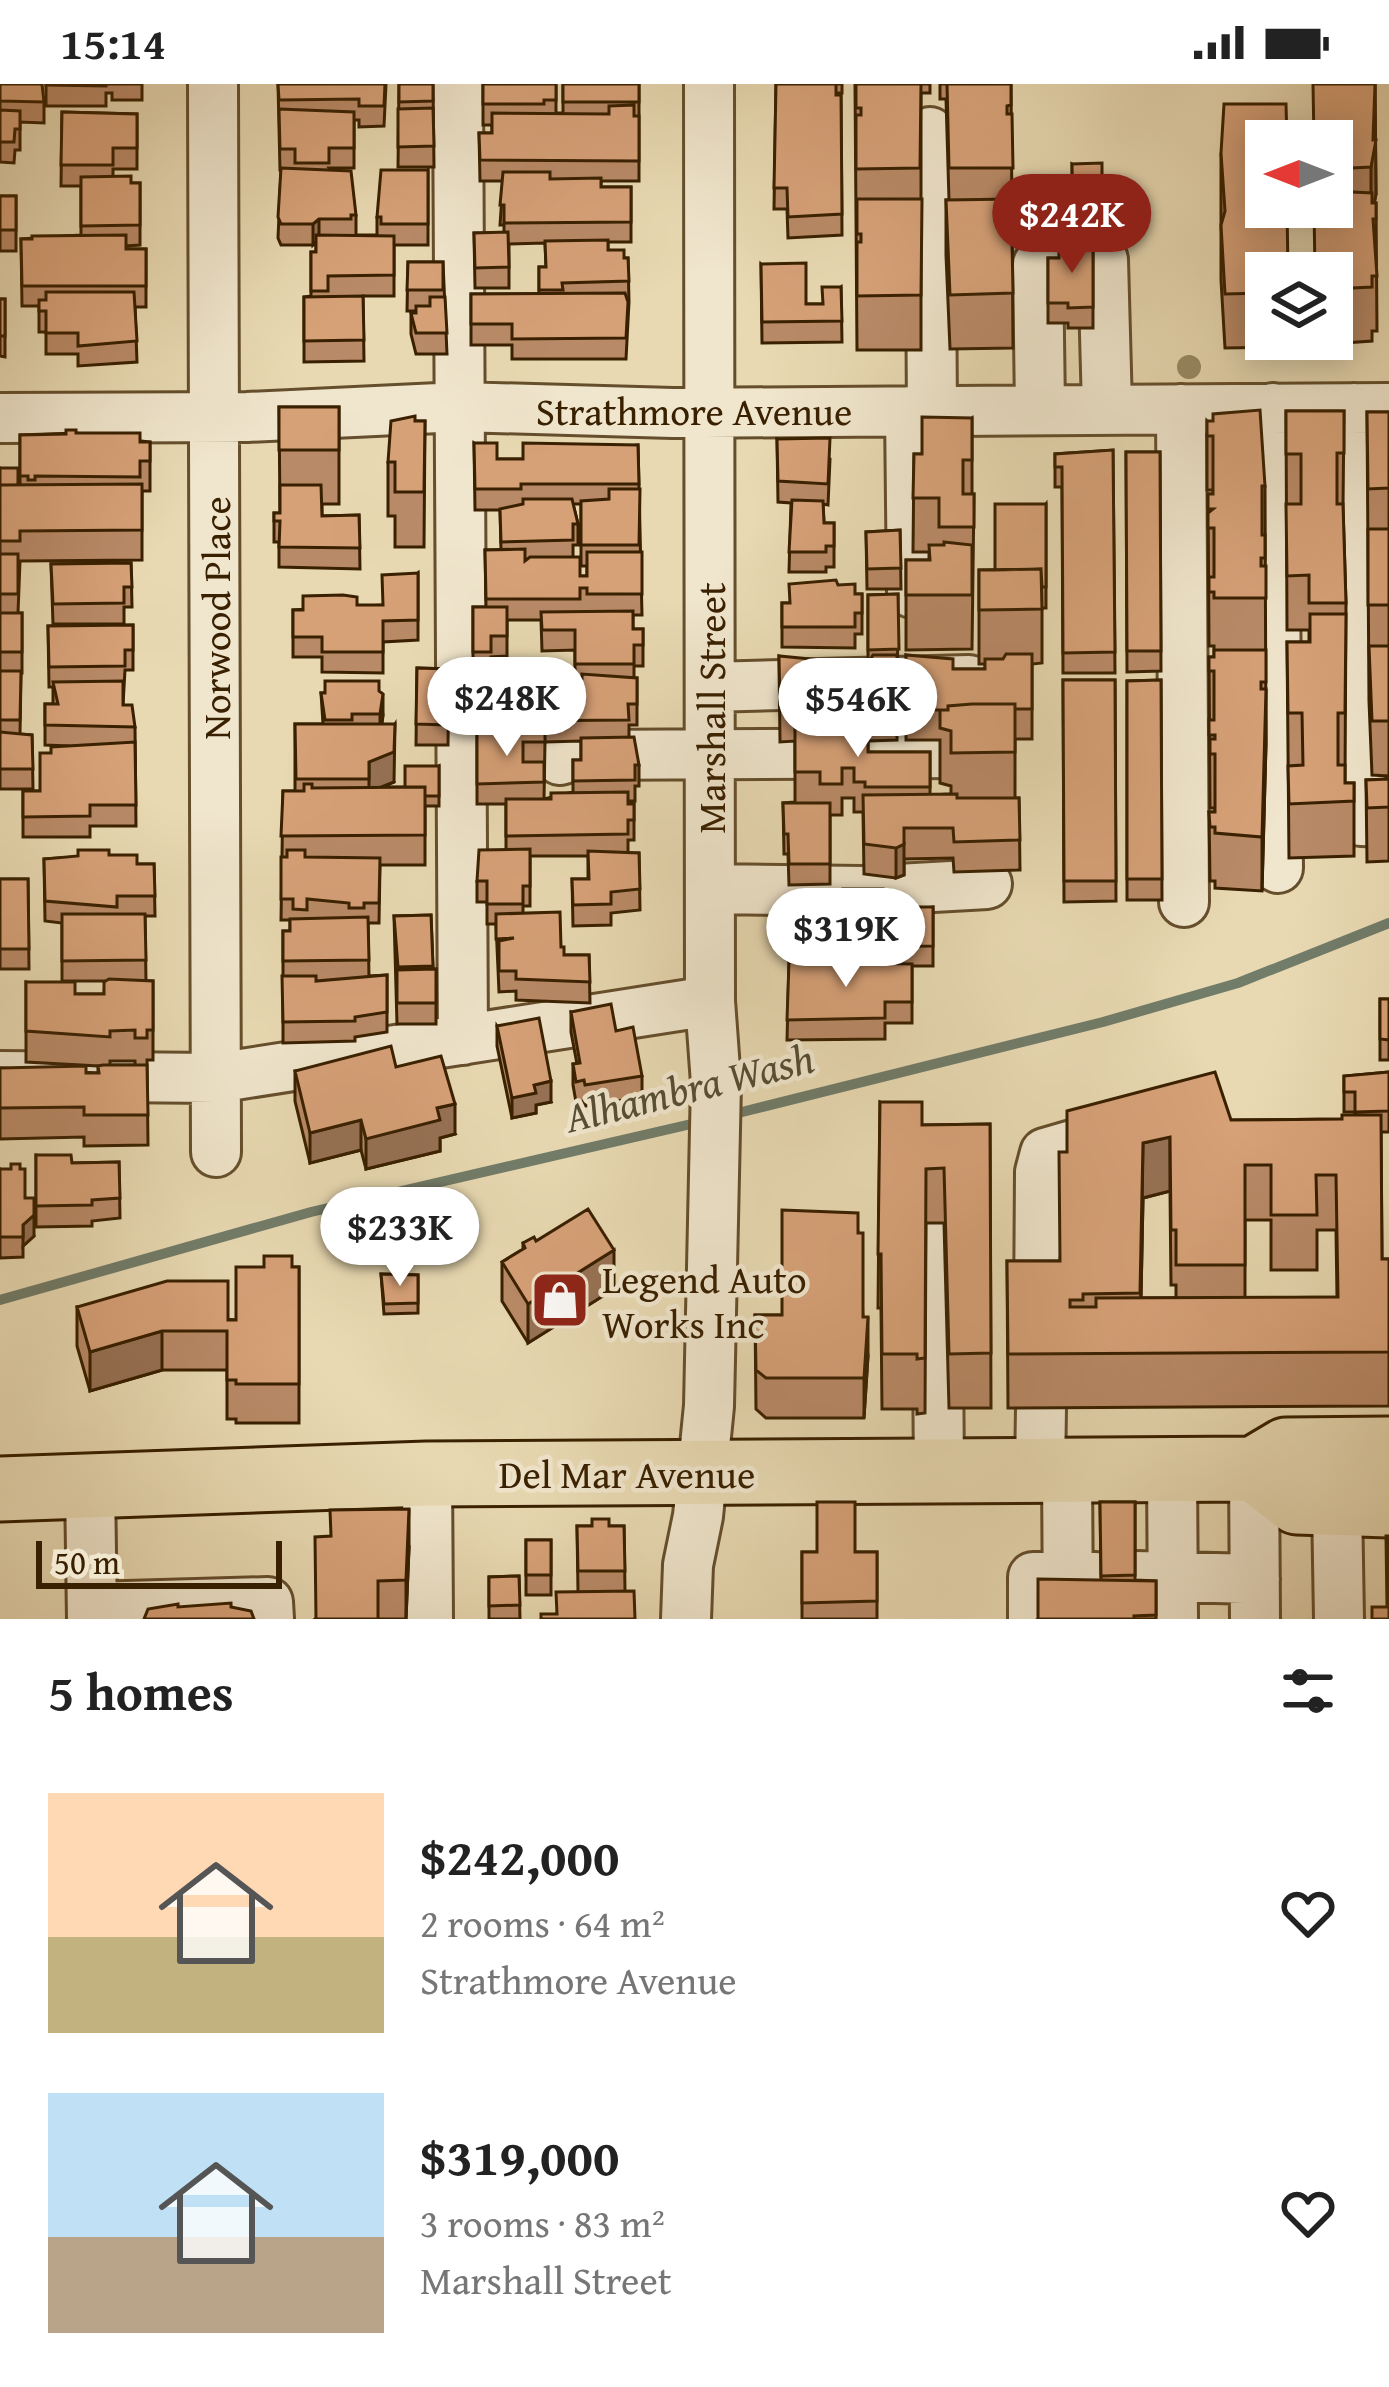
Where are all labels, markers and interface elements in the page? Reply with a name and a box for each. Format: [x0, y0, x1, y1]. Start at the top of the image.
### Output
text: 15:14 [60, 10, 166, 75]
north arrow [1245, 120, 1353, 228]
map controls [1245, 120, 1353, 360]
pin: $242K [988, 174, 1156, 276]
text: $242K [1019, 184, 1125, 241]
button: layers [1245, 252, 1353, 360]
street label: Strathmore Avenue [536, 382, 852, 439]
street label: Norwood Place [187, 496, 244, 740]
street label: Marshall Street [682, 582, 739, 834]
pin: $248K [423, 657, 591, 759]
pin: $546K [774, 658, 942, 760]
text: $248K [454, 667, 560, 724]
text: $546K [805, 668, 911, 725]
pin: $319K [762, 888, 930, 990]
text: $319K [793, 898, 899, 955]
water label: Alhambra Wash [557, 1027, 820, 1148]
pin: $233K [316, 1187, 484, 1289]
text: $233K [347, 1197, 453, 1254]
place label: Legend Auto Works Inc [602, 1250, 807, 1352]
shop icon: Legend Auto Works Inc [529, 1269, 591, 1331]
street label: Del Mar Avenue [499, 1445, 755, 1502]
scale bar [36, 1535, 282, 1588]
text: 50 m [54, 1538, 120, 1586]
text: 5 homes [48, 1654, 234, 1729]
icon: filters [1275, 1658, 1341, 1724]
text: $242,000 [420, 1819, 619, 1894]
icon: home [144, 1841, 288, 1985]
icon: heart [1275, 1880, 1341, 1946]
text: 2 rooms · 64 m² [420, 1894, 665, 1951]
text: Strathmore Avenue [420, 1951, 737, 2008]
text: $319,000 [420, 2119, 619, 2194]
icon: home [144, 2141, 288, 2285]
icon: heart [1275, 2180, 1341, 2246]
text: 3 rooms · 83 m² [420, 2194, 665, 2251]
text: Marshall Street [420, 2251, 671, 2308]

